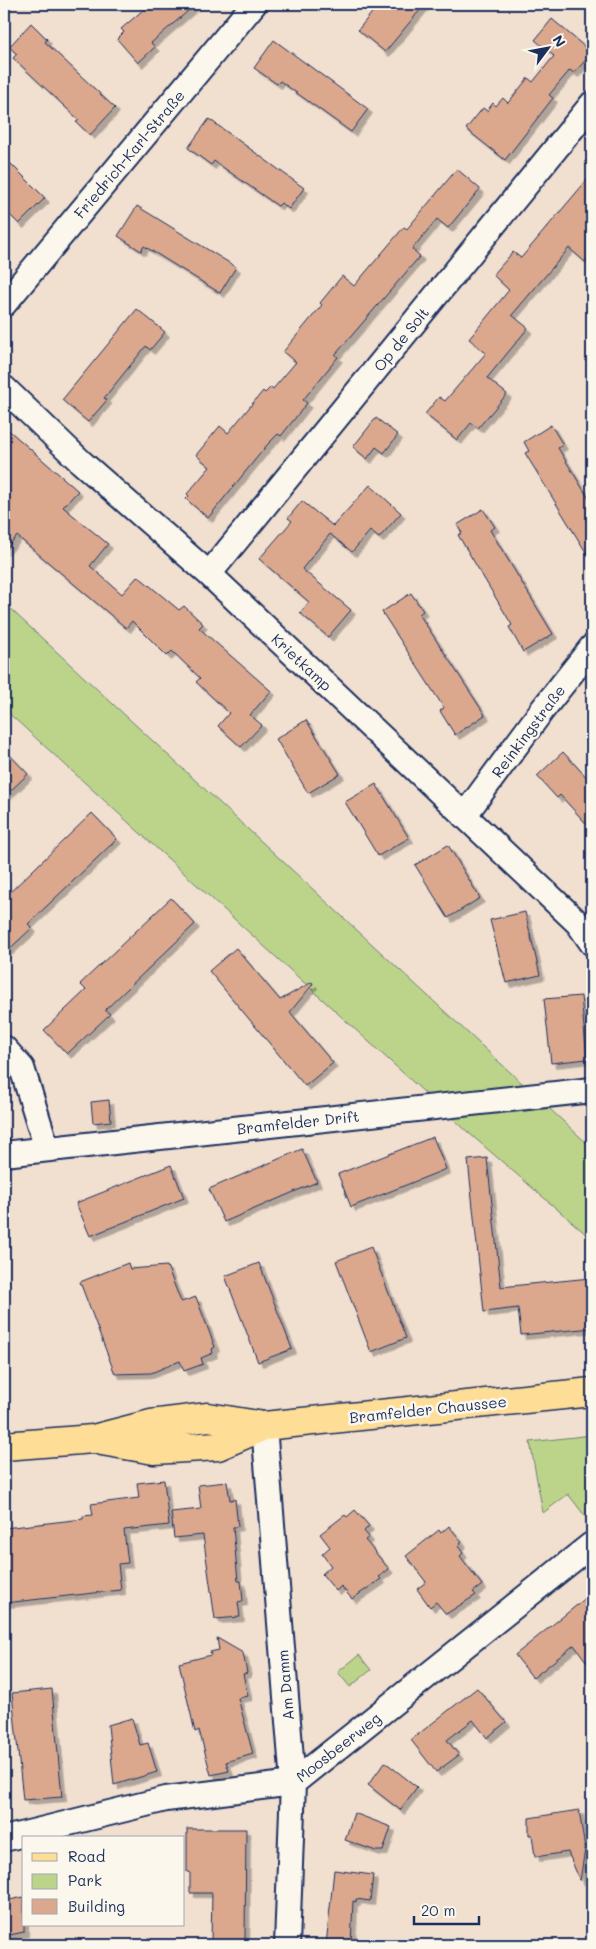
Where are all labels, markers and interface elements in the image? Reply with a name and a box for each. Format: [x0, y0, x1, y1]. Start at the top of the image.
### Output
north arrow [524, 22, 574, 72]
text: N [549, 31, 570, 50]
street label: Friedrich-Karl-Straße [69, 86, 189, 222]
street label: Op de Solt [369, 303, 433, 375]
street label: Krietkamp [268, 629, 336, 695]
street label: Reinkingstraße [487, 681, 569, 781]
street label: Bramfelder Drift [236, 1106, 360, 1138]
street label: Bramfelder Chaussee [348, 1391, 508, 1427]
street label: Am Damm [272, 1649, 298, 1721]
street label: Moosbeerweg [292, 1707, 385, 1786]
legend [22, 1836, 185, 1926]
text: Road [68, 1846, 105, 1866]
text: Park [68, 1870, 102, 1890]
scale bar [414, 1894, 478, 1926]
text: Building [68, 1896, 125, 1916]
text: 20 m [421, 1900, 455, 1920]

